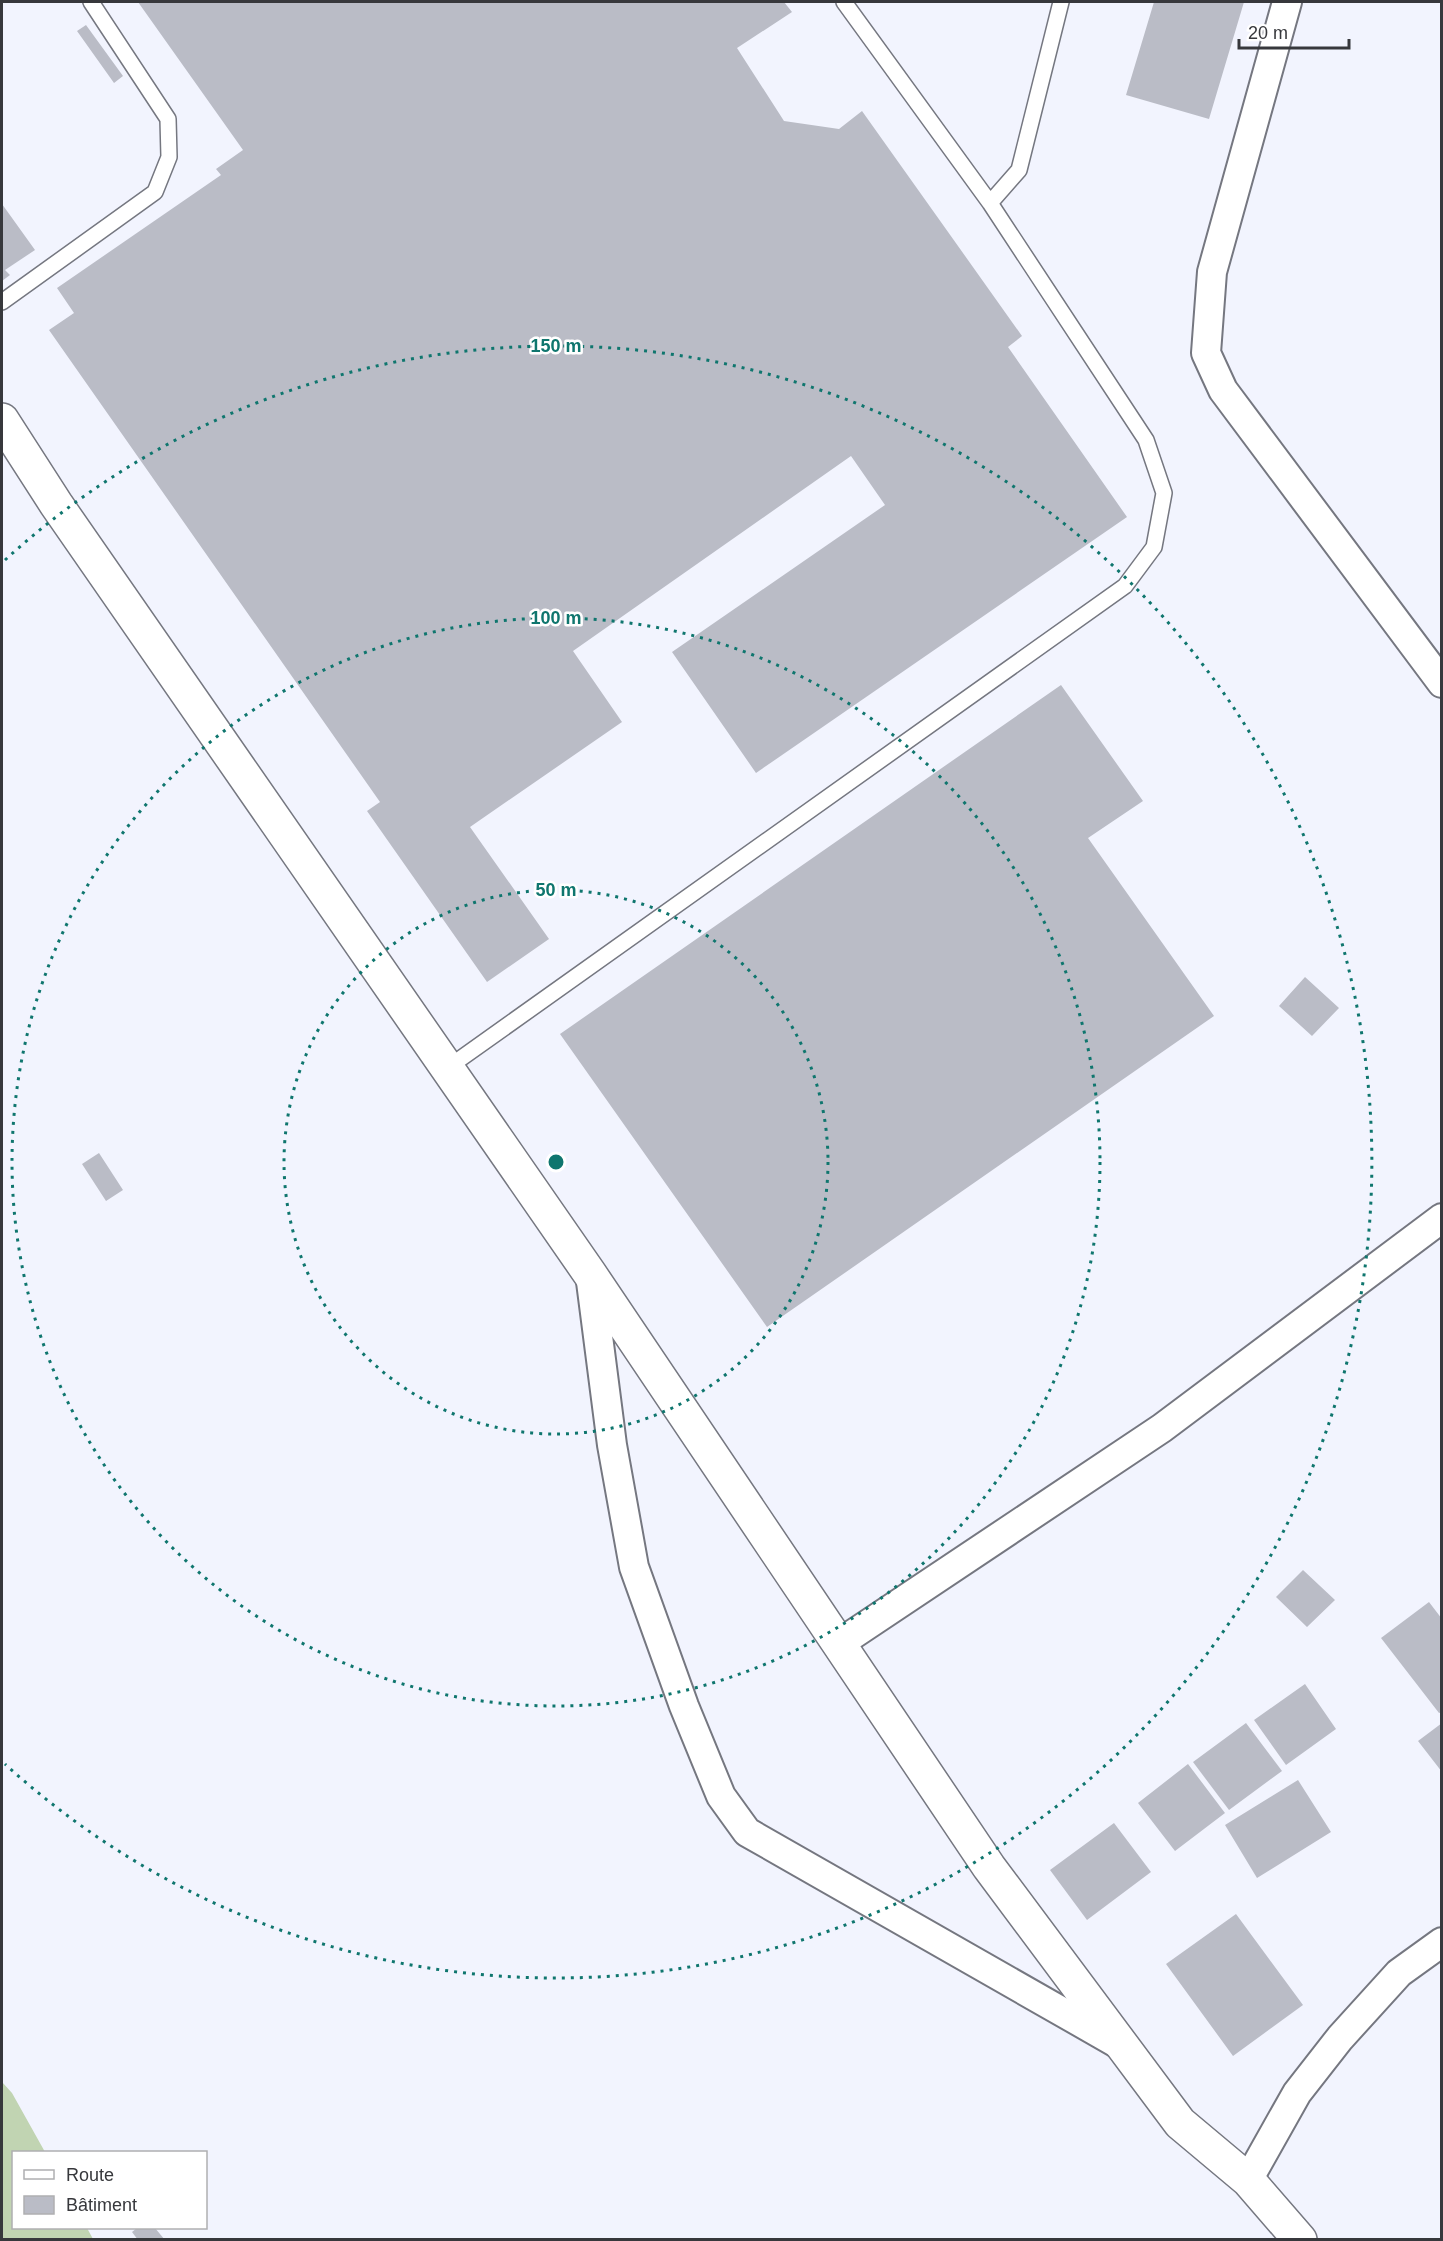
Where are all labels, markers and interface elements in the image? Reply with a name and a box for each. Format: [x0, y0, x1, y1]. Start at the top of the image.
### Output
scale bar [1239, 12, 1348, 50]
text: 20 m [1248, 23, 1288, 43]
text: 150 m [530, 336, 582, 356]
text: 100 m [530, 608, 582, 628]
text: 50 m [535, 880, 577, 900]
centre of rings [546, 1152, 566, 1172]
legend [12, 2151, 207, 2229]
text: Route [66, 2165, 114, 2185]
text: Bâtiment [66, 2195, 137, 2215]

